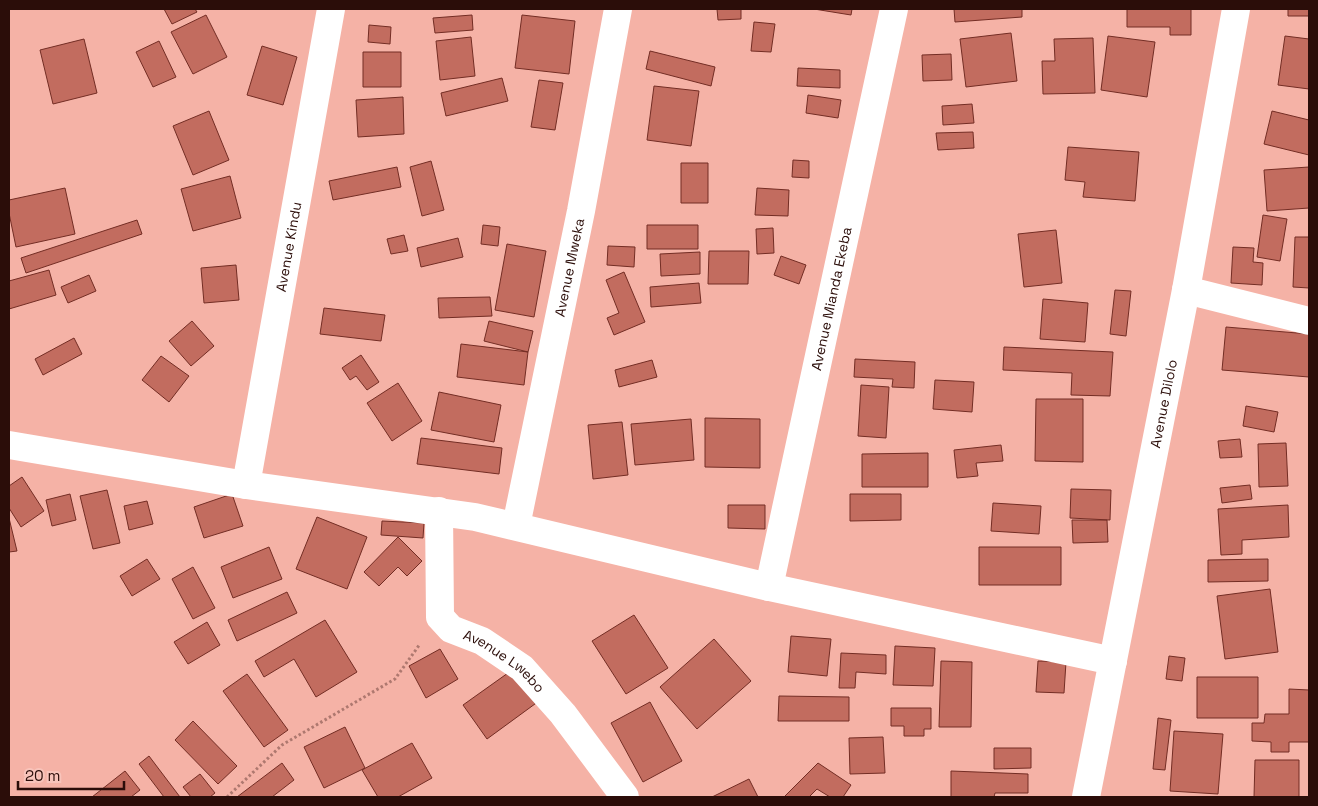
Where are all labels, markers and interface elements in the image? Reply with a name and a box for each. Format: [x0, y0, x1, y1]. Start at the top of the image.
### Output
street label: Avenue Kindu [272, 200, 305, 293]
street label: Avenue Mweka [550, 217, 588, 318]
street label: Avenue Mianda Ekeba [807, 225, 856, 372]
street label: Avenue Dilolo [1146, 358, 1181, 449]
street label: Avenue Lwebo [461, 626, 549, 696]
scale bar [18, 758, 124, 790]
text: 20 m [25, 766, 60, 785]

